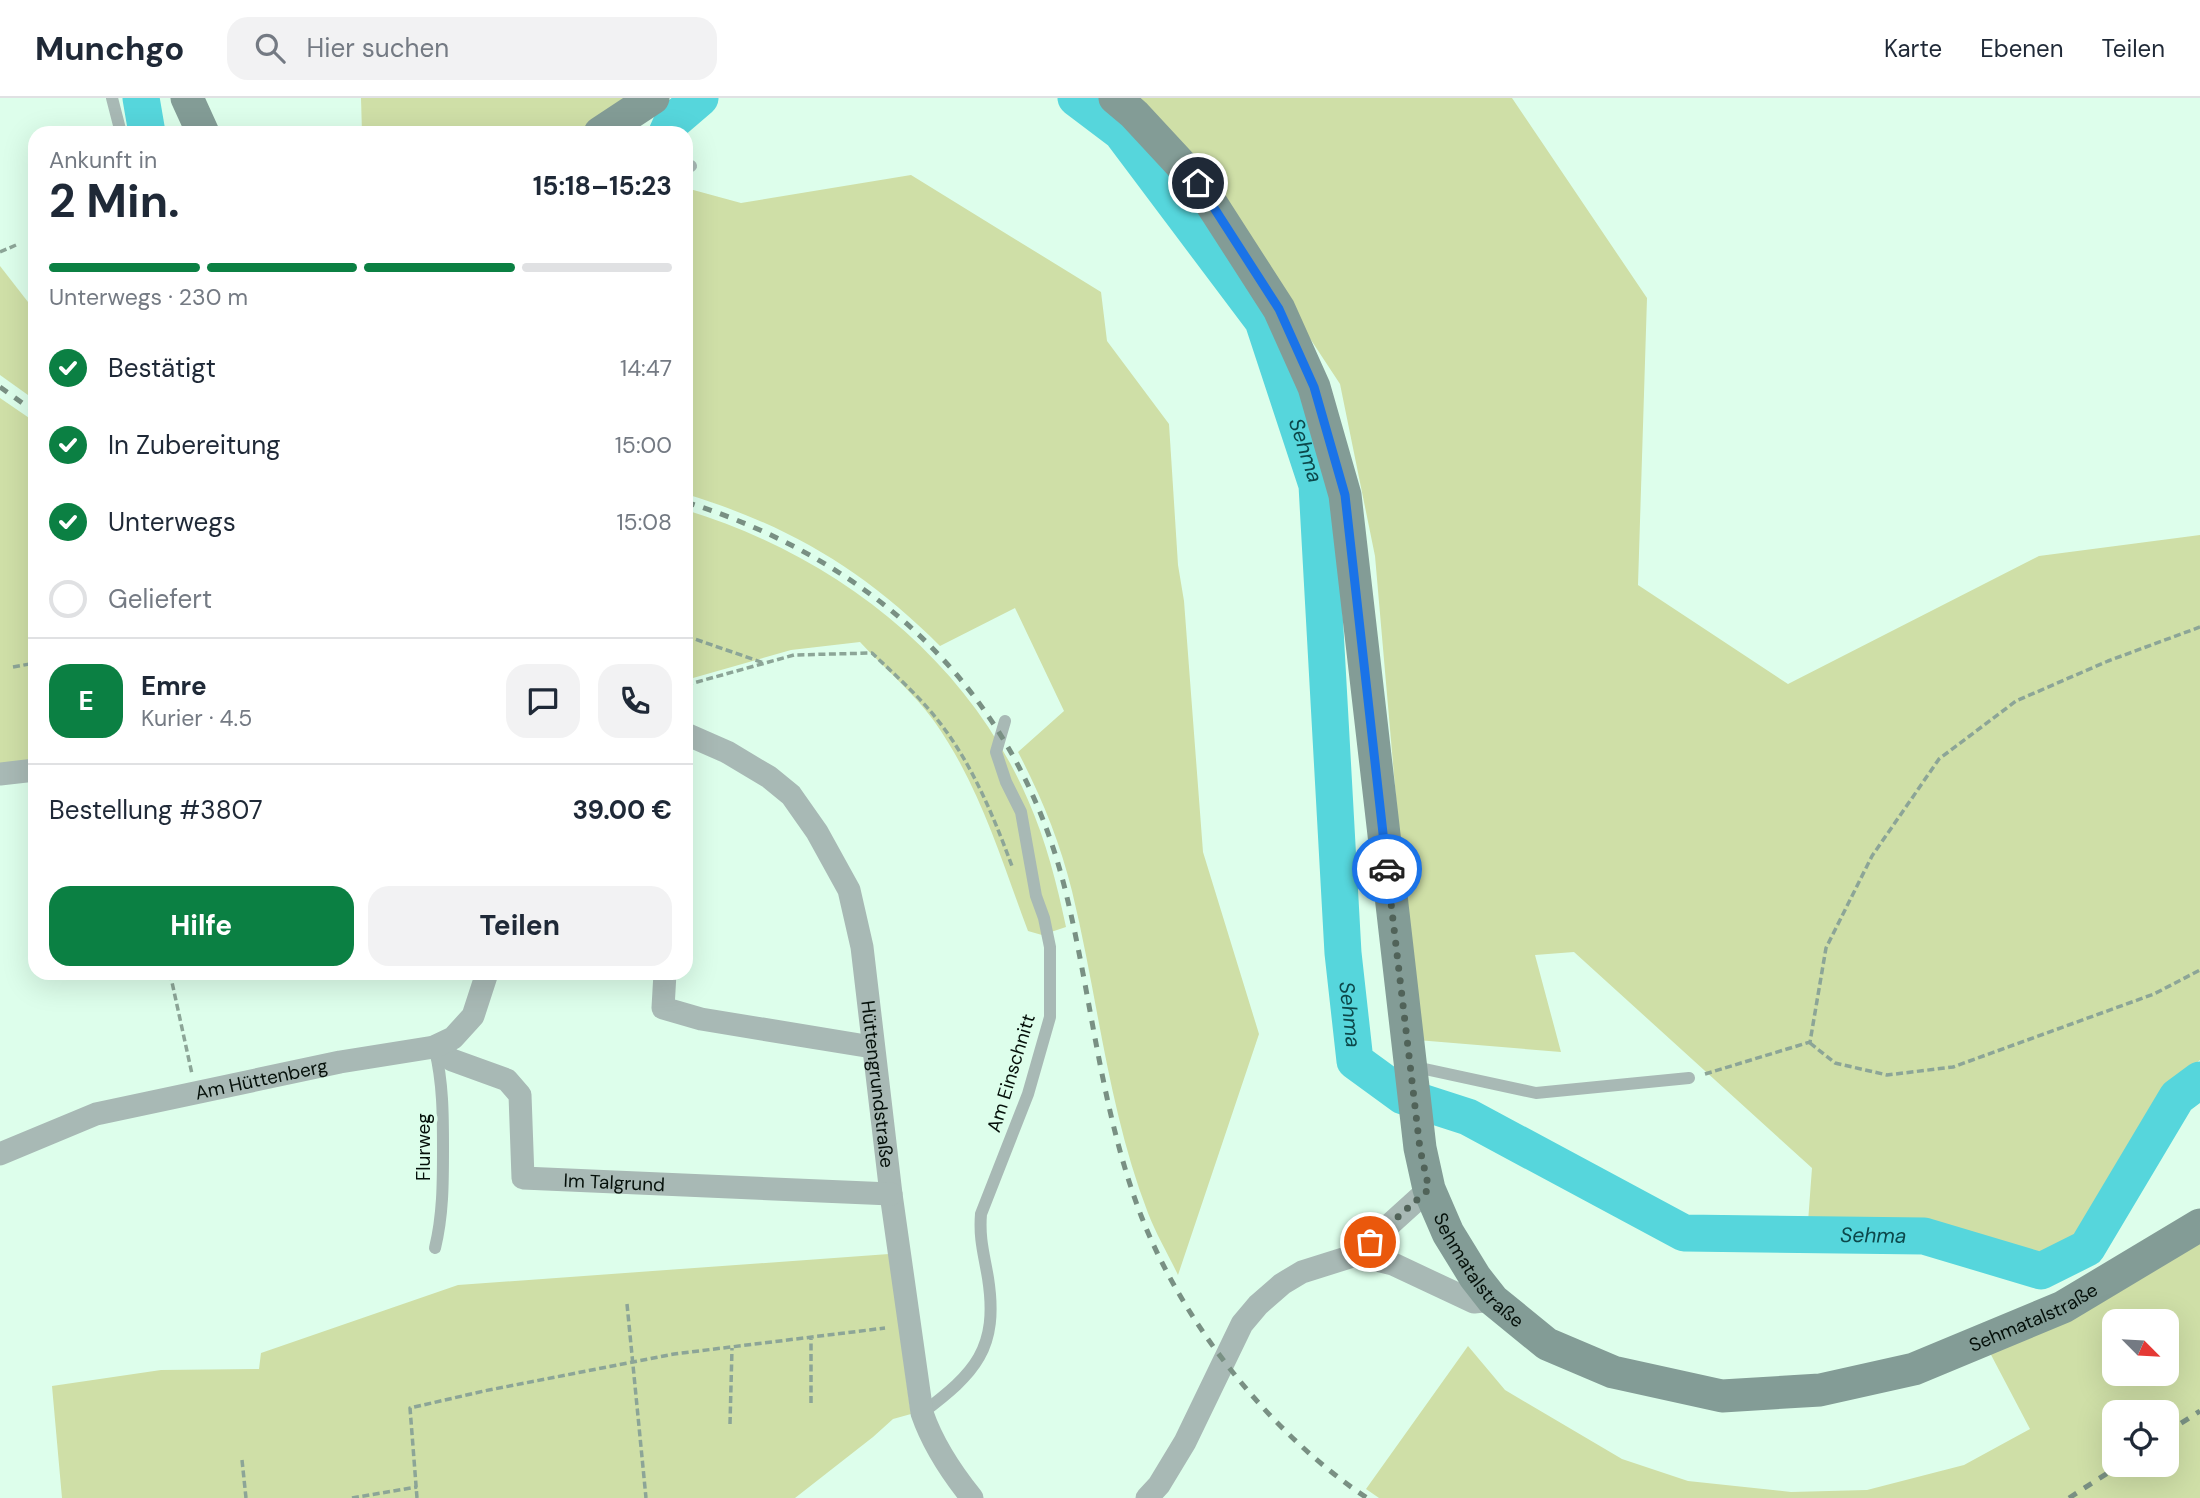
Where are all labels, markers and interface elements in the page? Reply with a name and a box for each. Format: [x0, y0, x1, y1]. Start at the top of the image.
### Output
search box [227, 17, 717, 80]
text: Munchgo [35, 27, 185, 70]
icon: search [251, 29, 289, 67]
text: Hier suchen [307, 31, 449, 65]
text: Karte [1884, 33, 1942, 64]
text: Ebenen [1980, 33, 2064, 64]
text: Teilen [2102, 33, 2165, 64]
text: Ankunft in [49, 145, 157, 175]
pin [1168, 153, 1228, 213]
icon: home [1179, 164, 1217, 202]
text: 15:18–15:23 [533, 169, 672, 203]
text: 2 Min. [49, 171, 180, 231]
text: Unterwegs · 230 m [49, 282, 248, 312]
icon: check [49, 349, 87, 387]
text: Bestätigt [108, 351, 216, 385]
text: 14:47 [620, 353, 672, 383]
water label: Sehma [1282, 414, 1329, 486]
icon: check [49, 426, 87, 464]
text: In Zubereitung [108, 428, 281, 462]
text: 15:00 [615, 430, 672, 460]
icon: check [49, 503, 87, 541]
text: Unterwegs [108, 505, 236, 539]
text: 15:08 [616, 507, 672, 537]
text: Geliefert [108, 582, 212, 616]
button: chat [506, 664, 580, 738]
button: phone [598, 664, 672, 738]
text: Emre [141, 669, 207, 703]
text: E [78, 684, 94, 718]
text: Kurier · 4.5 [141, 703, 252, 733]
text: Bestellung #3807 [49, 793, 263, 827]
text: 39.00 € [572, 793, 672, 827]
courier [1352, 834, 1422, 904]
icon: car [1368, 850, 1406, 888]
button: Hilfe [49, 886, 354, 966]
button: Teilen [368, 886, 672, 966]
water label: Sehma [1332, 980, 1367, 1049]
street label: Hüttengrundstraße [856, 999, 900, 1169]
street label: Am Einschnitt [981, 1011, 1041, 1135]
street label: Am Hüttenberg [193, 1052, 330, 1105]
street label: Flurweg [411, 1113, 436, 1181]
street label: Im Talgrund [563, 1167, 666, 1197]
street label: Sehmatalstraße [1428, 1209, 1529, 1333]
pin [1340, 1212, 1400, 1272]
water label: Sehma [1840, 1221, 1907, 1250]
icon: bag [1351, 1223, 1389, 1261]
street label: Sehmatalstraße [1965, 1277, 2102, 1357]
north arrow [2102, 1309, 2179, 1386]
map controls [2102, 1309, 2179, 1477]
button: locate [2102, 1400, 2179, 1477]

